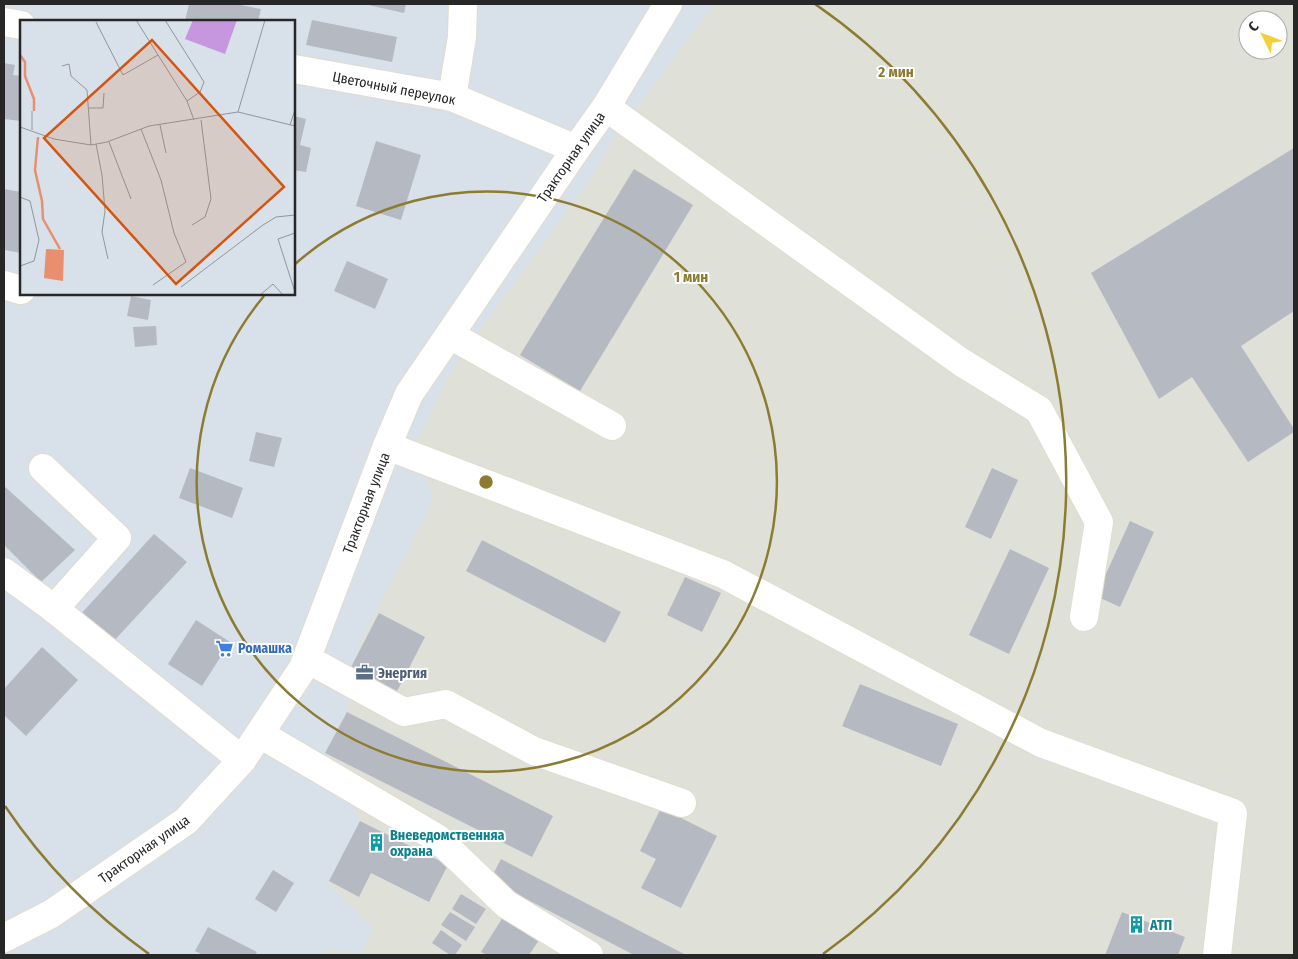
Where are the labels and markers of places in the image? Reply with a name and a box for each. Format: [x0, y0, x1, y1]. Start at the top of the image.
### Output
centre of rings [477, 473, 495, 491]
supermarket icon: Ромашка [214, 638, 234, 658]
place label: Ромашка [238, 640, 292, 657]
office icon: Энергия [354, 663, 374, 683]
place label: Энергия [378, 665, 427, 682]
place label: Вневедомственняа охрана [390, 827, 505, 860]
building icon: Вневедомственняа охрана [366, 833, 386, 853]
building icon: АТП [1126, 915, 1146, 935]
place label: АТП [1149, 917, 1172, 934]

